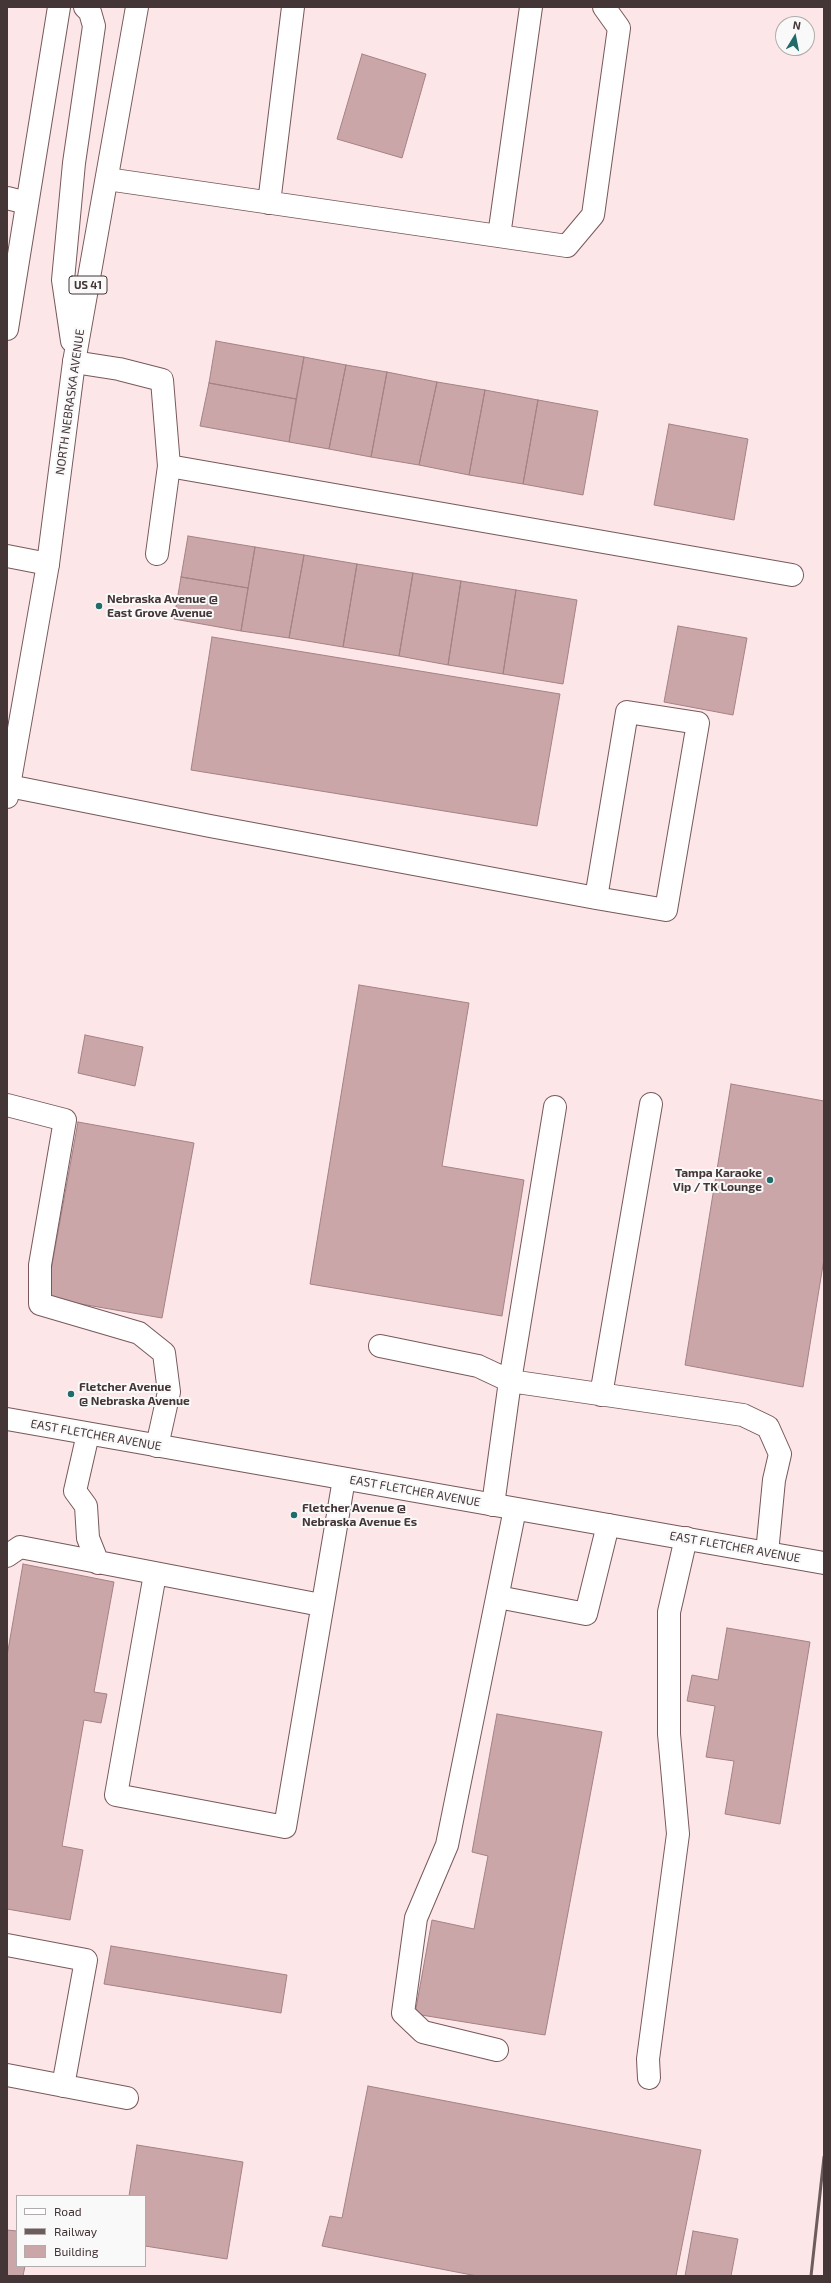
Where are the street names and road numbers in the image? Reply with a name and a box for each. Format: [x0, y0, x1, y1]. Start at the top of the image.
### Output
road number: US 41 [69, 276, 107, 294]
street label: NORTH NEBRASKA AVENUE [53, 328, 87, 476]
street label: EAST FLETCHER AVENUE [29, 1416, 163, 1454]
street label: EAST FLETCHER AVENUE [348, 1472, 482, 1510]
street label: EAST FLETCHER AVENUE [668, 1528, 802, 1566]

